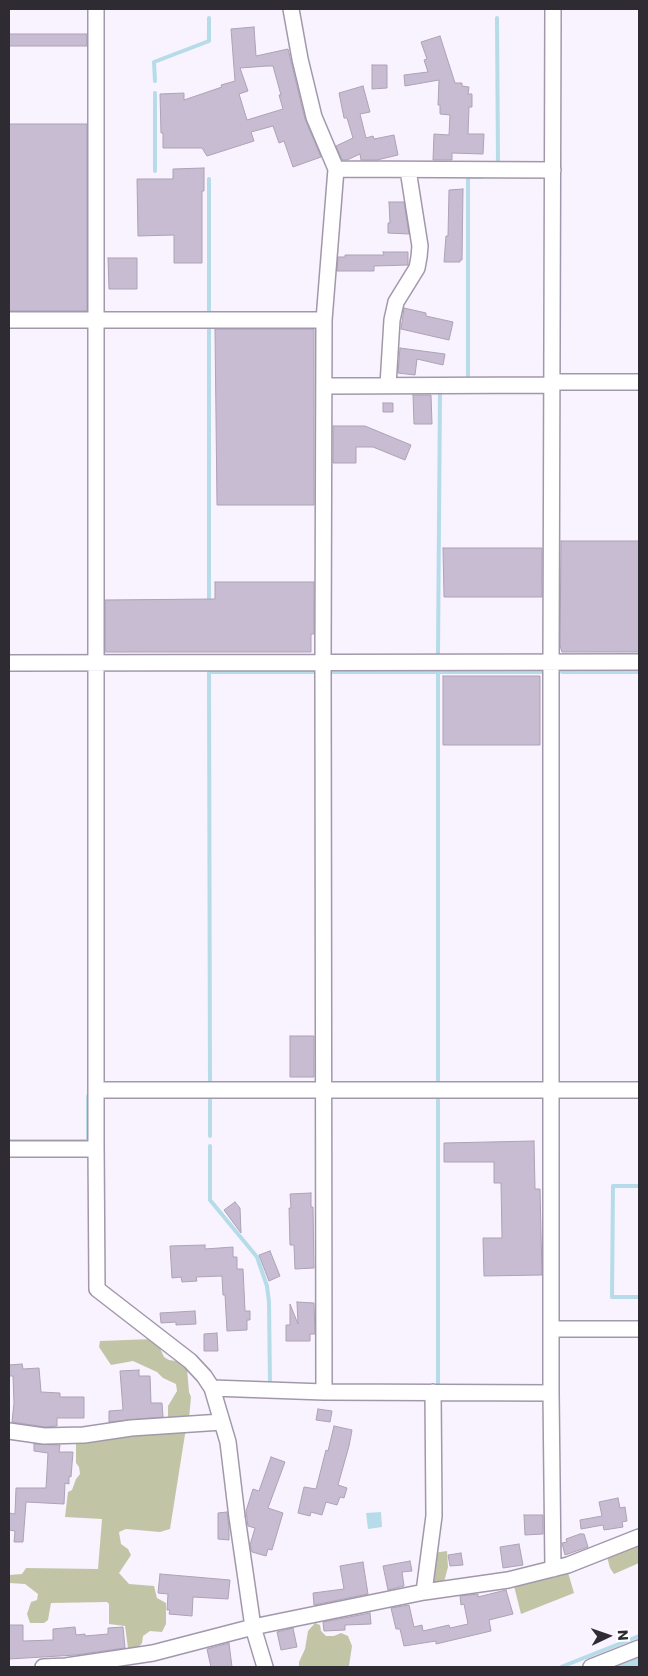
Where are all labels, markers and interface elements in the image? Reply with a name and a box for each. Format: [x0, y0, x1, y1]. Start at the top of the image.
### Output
north arrow [583, 1611, 633, 1661]
text: N [613, 1629, 633, 1641]

